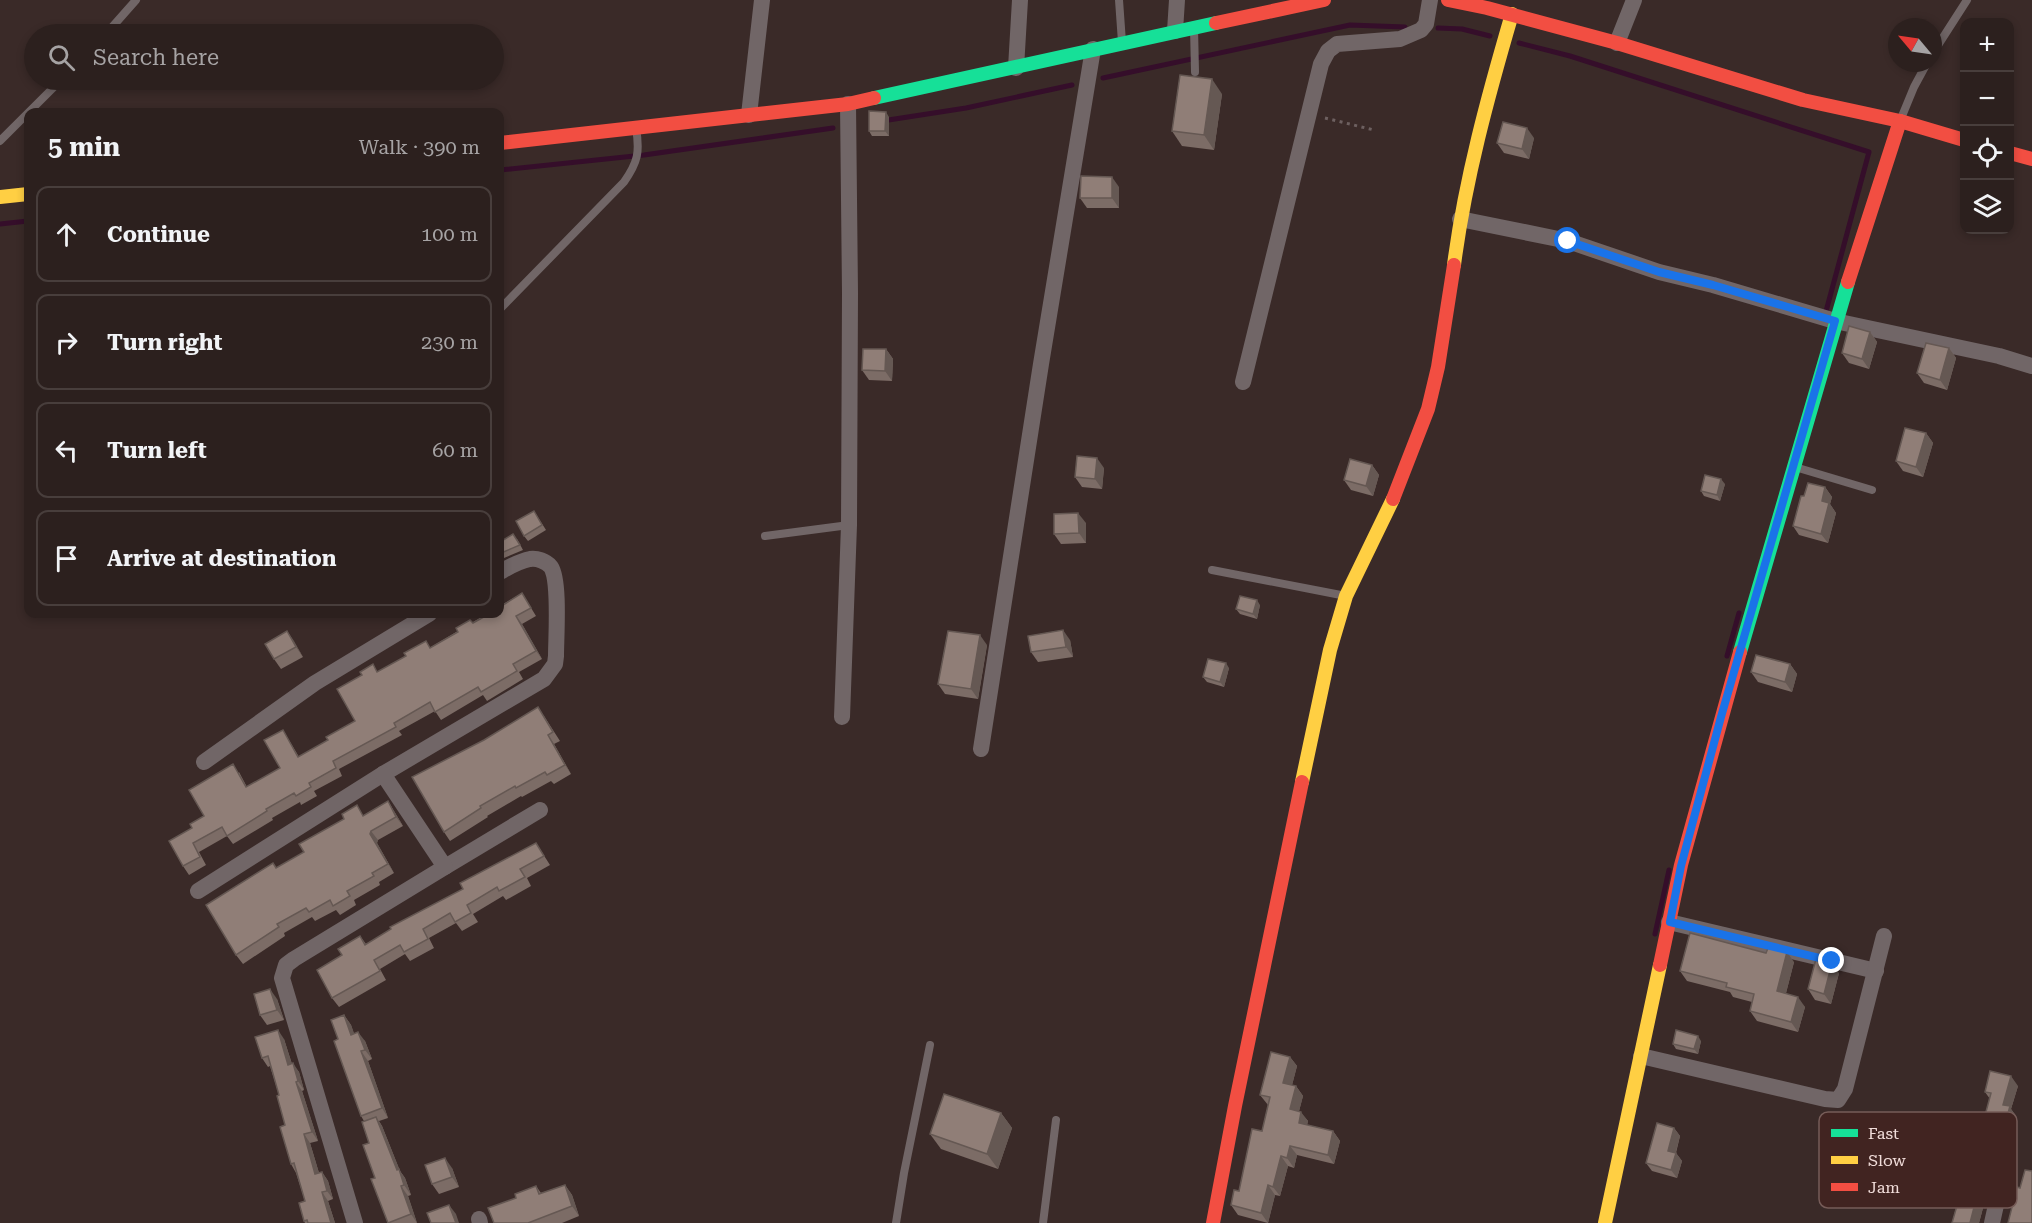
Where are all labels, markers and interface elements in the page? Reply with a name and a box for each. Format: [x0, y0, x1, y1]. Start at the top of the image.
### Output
north arrow [1888, 18, 1942, 72]
map controls [1960, 18, 2014, 234]
button: + [1960, 18, 2014, 72]
search box [24, 24, 504, 90]
icon: search [45, 41, 78, 74]
text: Search here [93, 45, 219, 70]
button: − [1960, 72, 2014, 126]
button: locate [1960, 126, 2014, 180]
text: 5 min [48, 132, 120, 162]
text: Walk · 390 m [359, 135, 480, 159]
button: layers [1960, 180, 2014, 234]
icon: ahead [50, 218, 83, 251]
text: Continue [107, 222, 210, 247]
text: 100 m [421, 222, 478, 246]
route start [1554, 227, 1580, 253]
icon: right [50, 326, 83, 359]
text: Turn right [107, 330, 222, 355]
text: 230 m [421, 330, 478, 354]
icon: left [50, 434, 83, 467]
text: Turn left [107, 438, 207, 463]
text: 60 m [432, 438, 478, 462]
icon: arrive [50, 542, 83, 575]
text: Arrive at destination [107, 546, 336, 571]
route end [1818, 947, 1844, 973]
legend [1819, 1112, 2017, 1208]
text: Fast [1868, 1124, 1899, 1143]
text: Slow [1868, 1151, 1906, 1170]
text: Jam [1868, 1178, 1900, 1197]

